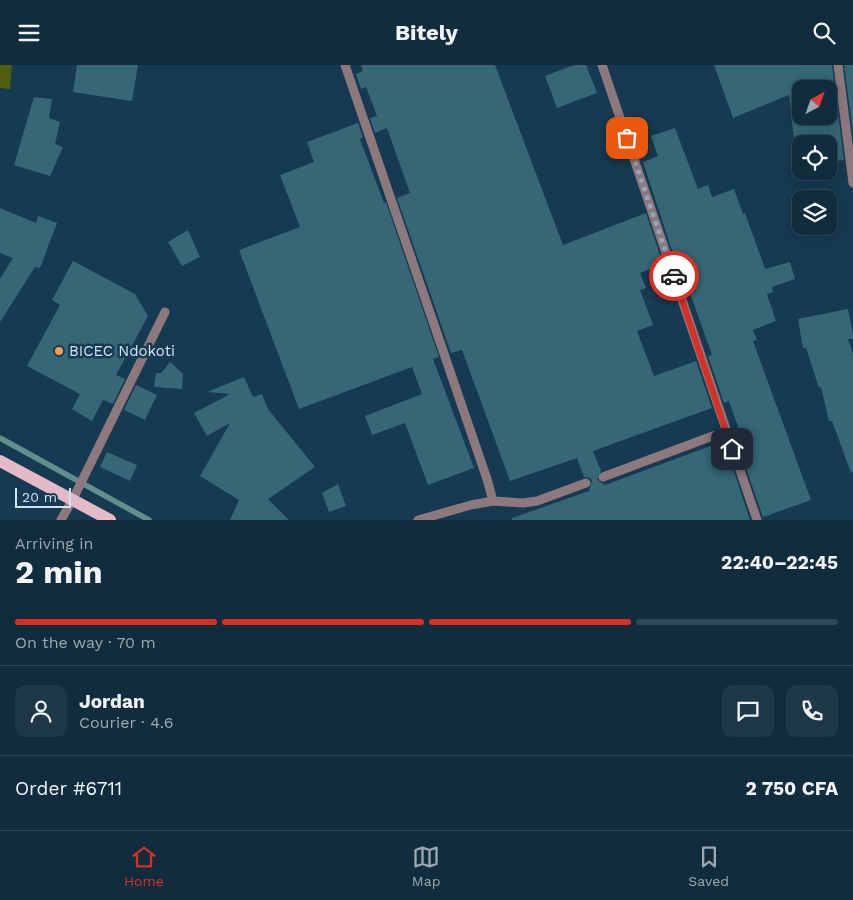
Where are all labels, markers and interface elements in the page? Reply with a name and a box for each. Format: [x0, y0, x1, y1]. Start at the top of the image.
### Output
icon: menu [15, 19, 43, 47]
icon: search [810, 19, 838, 47]
text: Bitely [395, 20, 458, 45]
north arrow [792, 80, 838, 125]
map controls [792, 80, 837, 235]
pin [606, 117, 648, 159]
icon: bag [613, 124, 641, 152]
button: locate [792, 135, 837, 180]
button: layers [792, 190, 837, 235]
courier [649, 251, 699, 301]
icon: car [660, 262, 688, 290]
place label: BICEC Ndokoti [69, 342, 175, 360]
marker: BICEC Ndokoti [53, 345, 65, 357]
pin [711, 428, 753, 470]
icon: home [718, 435, 746, 463]
scale bar [15, 485, 71, 508]
text: 20 m [22, 489, 57, 505]
text: Arriving in [15, 534, 93, 553]
text: 22:40–22:45 [721, 551, 838, 574]
text: 2 min [15, 553, 103, 591]
text: On the way · 70 m [15, 633, 156, 652]
button: person [15, 685, 67, 737]
button: chat [722, 685, 774, 737]
button: phone [786, 685, 838, 737]
text: Jordan [79, 690, 145, 713]
text: Courier · 4.6 [79, 713, 174, 732]
text: Order #6711 [15, 777, 122, 800]
text: 2 750 CFA [745, 777, 838, 800]
tab: Home [124, 843, 164, 889]
tab: Map [412, 843, 440, 889]
tab: Saved [688, 843, 729, 889]

